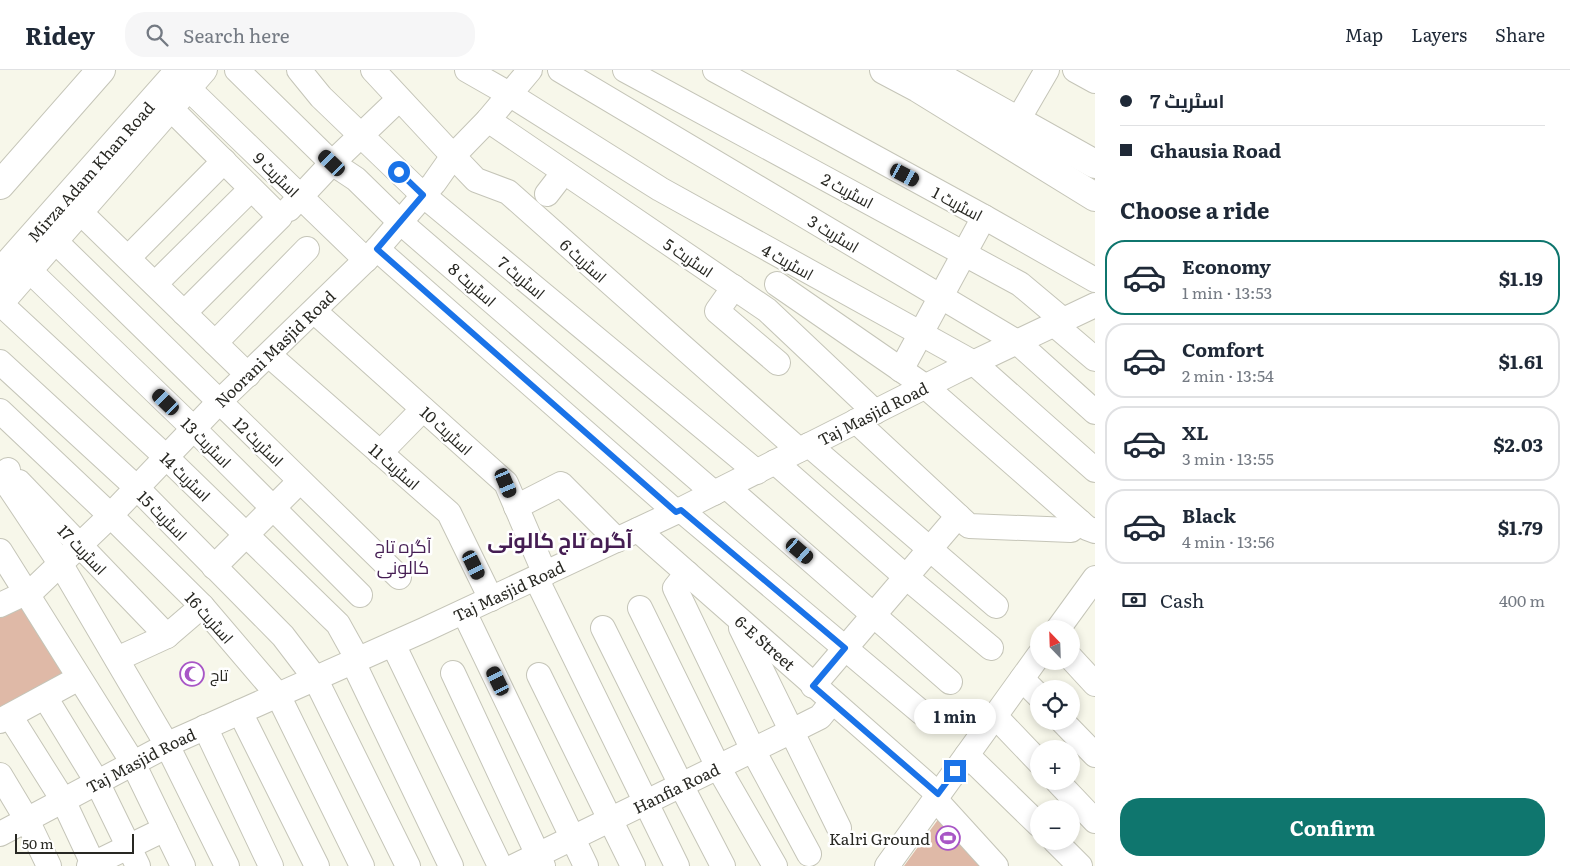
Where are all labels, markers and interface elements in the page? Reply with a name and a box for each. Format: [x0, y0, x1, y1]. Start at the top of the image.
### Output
search box [125, 12, 475, 57]
text: Ridey [25, 17, 95, 52]
icon: search [143, 21, 171, 49]
text: Search here [183, 21, 290, 49]
text: Map [1345, 21, 1383, 48]
text: Layers [1411, 21, 1467, 48]
text: Share [1495, 21, 1545, 48]
text: اسٹریٹ 7 [1150, 86, 1224, 114]
street label: Mirza Adam Khan Road [21, 95, 159, 247]
text: Ghausia Road [1150, 136, 1281, 164]
street label: اسٹریٹ 9 [249, 146, 305, 202]
car [315, 147, 348, 179]
route start [388, 161, 410, 183]
car [888, 161, 921, 189]
street label: اسٹریٹ 2 [818, 166, 878, 214]
street label: اسٹریٹ 1 [928, 180, 988, 226]
text: Choose a ride [1120, 193, 1269, 226]
street label: اسٹریٹ 3 [804, 208, 864, 258]
street label: اسٹریٹ 5 [659, 231, 719, 283]
street label: اسٹریٹ 6 [555, 232, 613, 288]
street label: اسٹریٹ 4 [758, 237, 818, 285]
street label: اسٹریٹ 7 [493, 250, 551, 304]
text: Economy [1182, 252, 1271, 280]
icon: car [1122, 255, 1167, 300]
street label: اسٹریٹ 8 [444, 256, 502, 312]
text: $1.19 [1499, 264, 1543, 292]
text: 1 min · 13:53 [1182, 280, 1272, 304]
street label: Noorani Masjid Road [209, 284, 340, 412]
text: Comfort [1182, 335, 1264, 363]
icon: car [1122, 338, 1167, 383]
text: $1.61 [1499, 347, 1543, 375]
text: 2 min · 13:54 [1182, 363, 1274, 387]
street label: Taj Masjid Road [813, 375, 932, 451]
car [149, 386, 182, 418]
street label: اسٹریٹ 10 [415, 400, 479, 460]
street label: اسٹریٹ 13 [176, 411, 238, 473]
street label: اسٹریٹ 12 [228, 411, 290, 471]
text: XL [1182, 418, 1209, 446]
icon: car [1122, 421, 1167, 466]
text: $2.03 [1493, 430, 1543, 458]
street label: اسٹریٹ 11 [364, 437, 426, 495]
street label: اسٹریٹ 14 [155, 446, 217, 506]
text: 3 min · 13:55 [1182, 446, 1274, 470]
car [493, 466, 518, 500]
street label: اسٹریٹ 15 [133, 485, 193, 545]
text: Black [1182, 501, 1236, 529]
icon: car [1122, 504, 1167, 549]
text: $1.79 [1498, 513, 1543, 541]
street label: اسٹریٹ 17 [53, 518, 113, 580]
district label: آگرہ تاج کالونی [487, 523, 633, 555]
text: 4 min · 13:56 [1182, 529, 1274, 553]
district label: آگرہ تاج کالونی [374, 532, 432, 580]
car [783, 535, 816, 567]
car [460, 548, 487, 582]
street label: Taj Masjid Road [449, 554, 568, 627]
street label: اسٹریٹ 16 [180, 586, 240, 648]
icon: cash [1120, 586, 1148, 614]
text: Cash [1160, 586, 1204, 614]
text: 400 m [1499, 588, 1545, 612]
street label: 6-E Street [730, 609, 802, 676]
north arrow [1030, 620, 1080, 670]
map controls [1030, 620, 1080, 850]
mosque icon: تاج [179, 661, 205, 687]
place label: تاج [210, 662, 229, 687]
car [484, 664, 511, 698]
button: locate [1030, 680, 1080, 730]
callout: 1 min [914, 698, 996, 734]
text: 1 min [934, 704, 976, 728]
street label: Taj Masjid Road [81, 721, 199, 798]
button: + [1030, 740, 1080, 790]
street label: Hanfia Road [629, 756, 723, 819]
route end [944, 760, 966, 782]
button: Confirm [1120, 798, 1545, 856]
button: − [1030, 800, 1080, 850]
sports icon: Kalri Ground [935, 825, 961, 851]
place label: Kalri Ground [829, 826, 930, 850]
scale bar [15, 831, 134, 854]
text: 50 m [22, 833, 54, 853]

